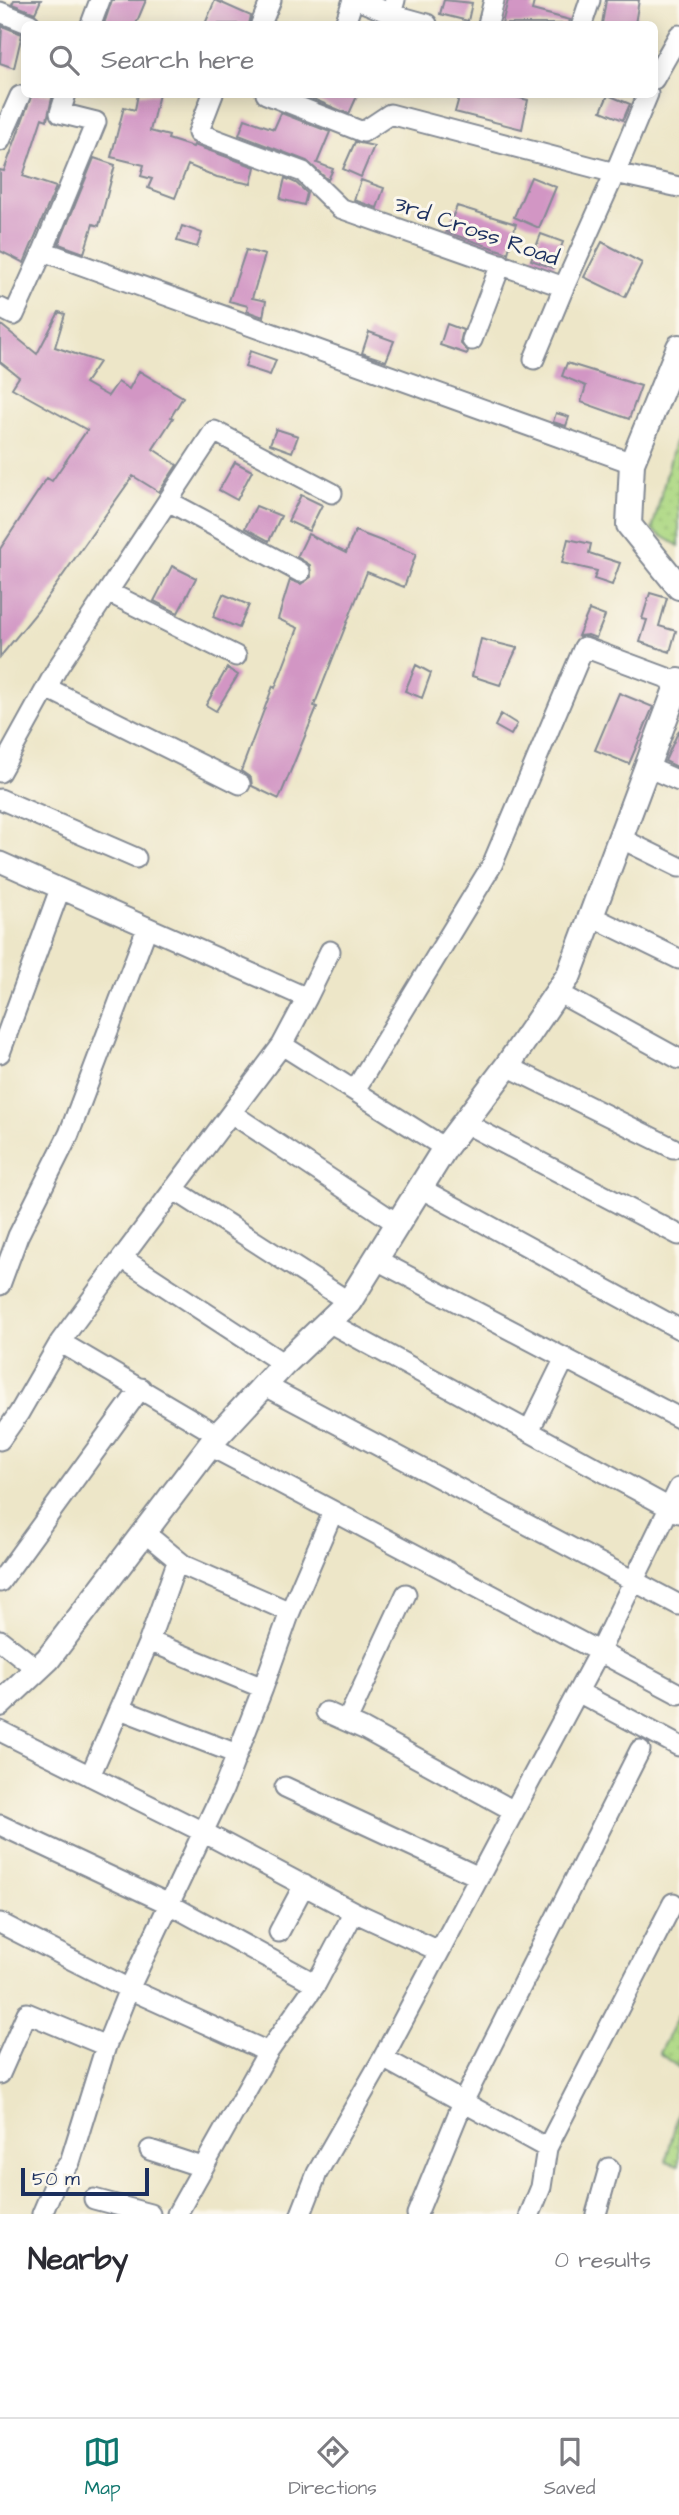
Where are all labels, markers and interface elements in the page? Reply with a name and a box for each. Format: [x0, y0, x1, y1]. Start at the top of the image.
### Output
search box [21, 21, 658, 98]
icon: search [45, 41, 83, 79]
text: Search here [101, 42, 254, 78]
street label: 3rd Cross Road [390, 188, 564, 274]
scale bar [21, 2165, 149, 2197]
text: 50 m [32, 2166, 80, 2193]
text: Nearby [28, 2239, 128, 2281]
text: 0 results [554, 2244, 651, 2276]
tab: Map [83, 2433, 121, 2502]
tab: Directions [288, 2433, 377, 2502]
tab: Saved [544, 2433, 595, 2502]

